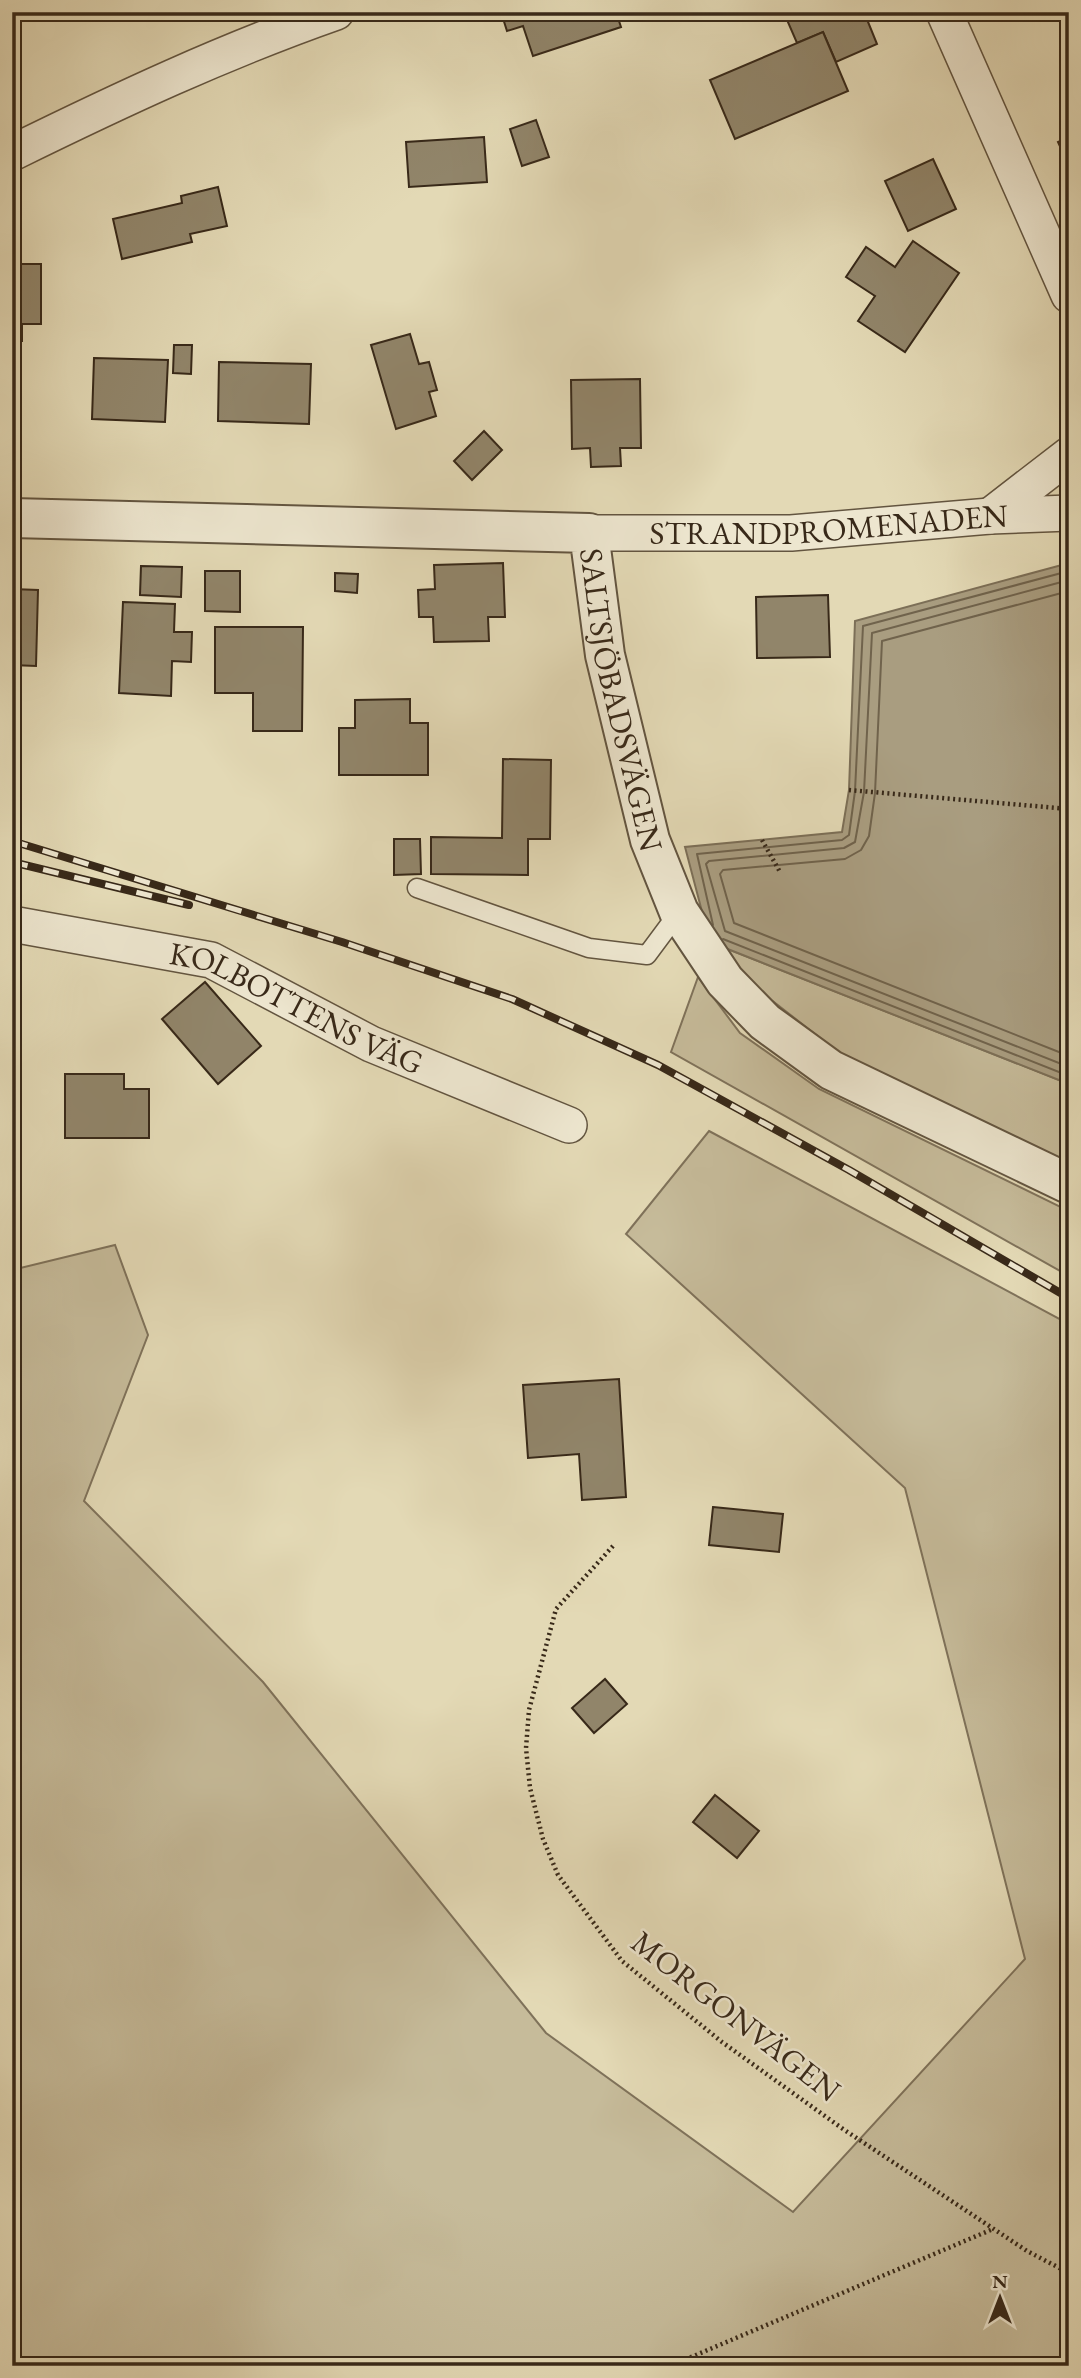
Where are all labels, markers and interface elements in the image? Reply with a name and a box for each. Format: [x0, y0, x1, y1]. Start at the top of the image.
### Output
street label: STRANDPROMENADEN [649, 494, 1009, 554]
street label: SALTSJÖBADSVÄGEN [570, 546, 673, 856]
street label: KOLBOTTENS VÄG [166, 932, 429, 1084]
street label: MORGONVÄGEN [623, 1921, 850, 2111]
north arrow [965, 2262, 1036, 2332]
text: N [992, 2269, 1008, 2294]

